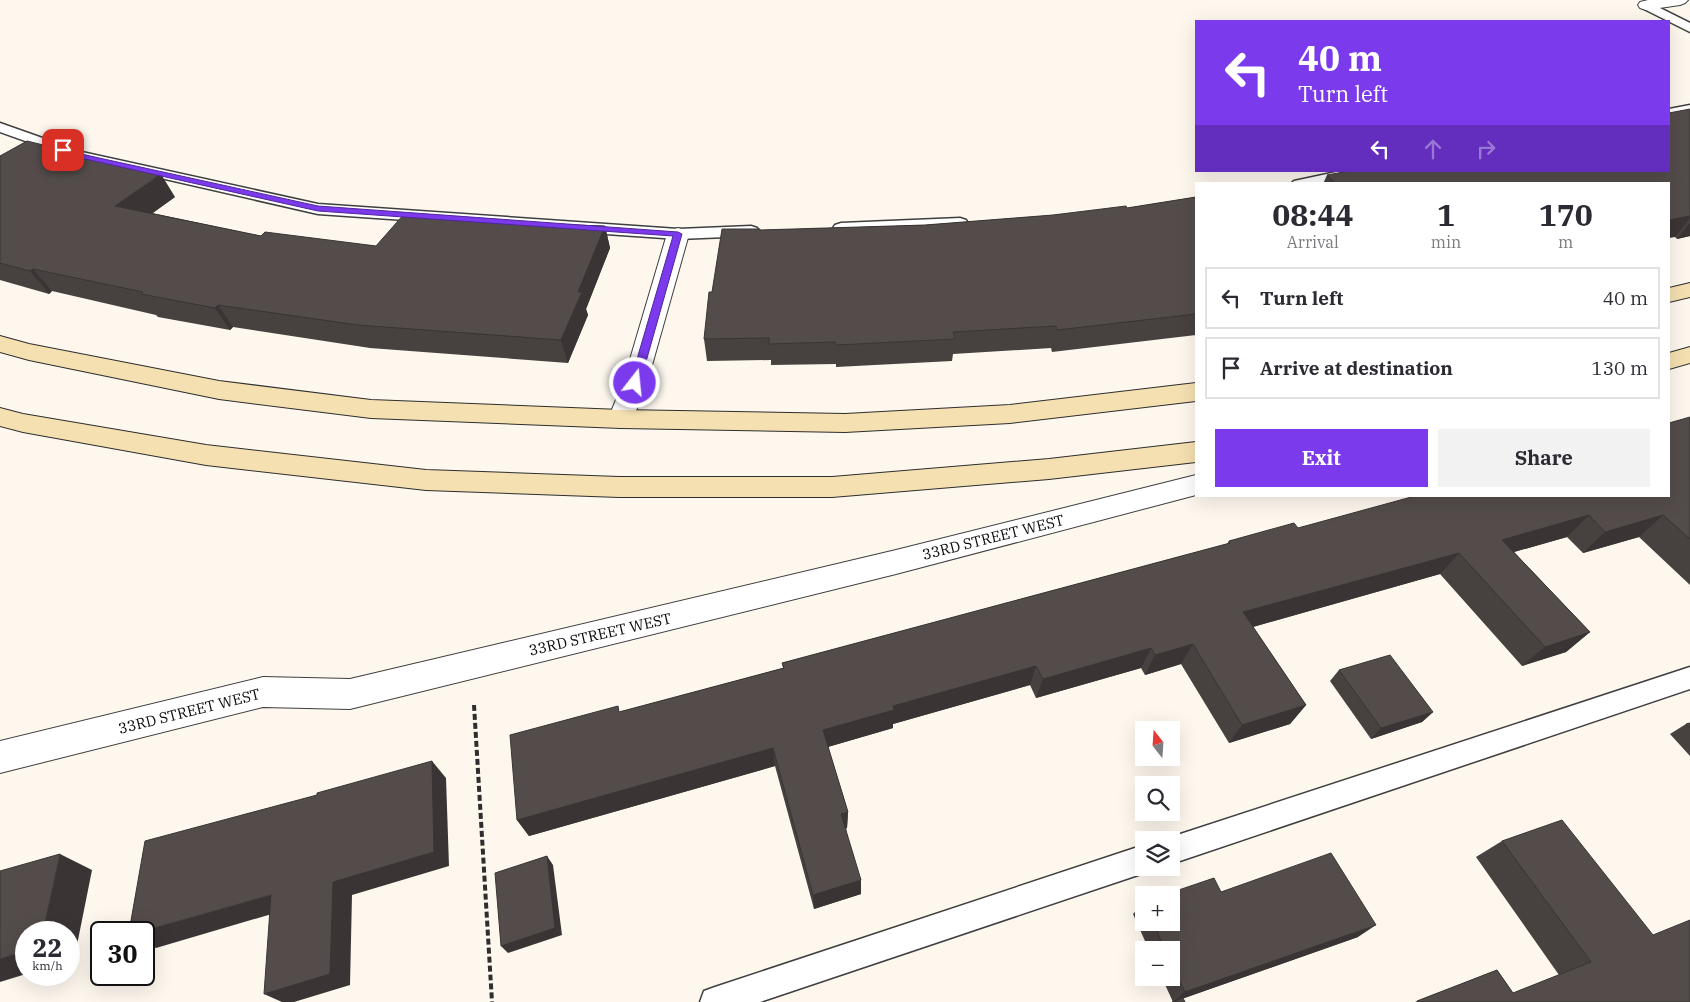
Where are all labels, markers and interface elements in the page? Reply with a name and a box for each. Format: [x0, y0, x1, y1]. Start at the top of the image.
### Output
text: 40 m [1298, 35, 1382, 81]
icon: left [1215, 40, 1280, 105]
text: Turn left [1298, 79, 1388, 108]
pin [42, 129, 84, 171]
icon: left [1366, 135, 1394, 163]
icon: ahead [1419, 135, 1447, 163]
icon: right [1472, 135, 1500, 163]
icon: arrive [49, 136, 77, 164]
text: 08:44 [1272, 195, 1353, 234]
text: 1 [1437, 195, 1455, 234]
text: 170 [1539, 195, 1593, 234]
text: Arrival [1287, 232, 1339, 252]
text: min [1431, 232, 1461, 252]
text: m [1558, 232, 1573, 252]
icon: left [1217, 284, 1245, 312]
text: Turn left [1260, 286, 1343, 310]
text: 40 m [1603, 286, 1648, 310]
icon: arrive [1217, 354, 1245, 382]
position arrow [608, 356, 660, 408]
text: Arrive at destination [1260, 356, 1453, 380]
text: 130 m [1591, 356, 1648, 380]
button: Exit [1215, 429, 1428, 487]
button: Share [1438, 429, 1650, 487]
street label: 33RD STREET WEST [920, 510, 1066, 564]
street label: 33RD STREET WEST [527, 608, 673, 660]
street label: 33RD STREET WEST [116, 684, 262, 738]
north arrow [1135, 721, 1180, 766]
map controls [1135, 721, 1180, 986]
button: search [1135, 776, 1180, 821]
button: layers [1135, 831, 1180, 876]
button: + [1135, 886, 1180, 931]
speed limit sign: 30 [90, 921, 155, 986]
text: 22 [32, 931, 63, 964]
button: − [1135, 941, 1180, 986]
text: km/h [32, 958, 63, 973]

